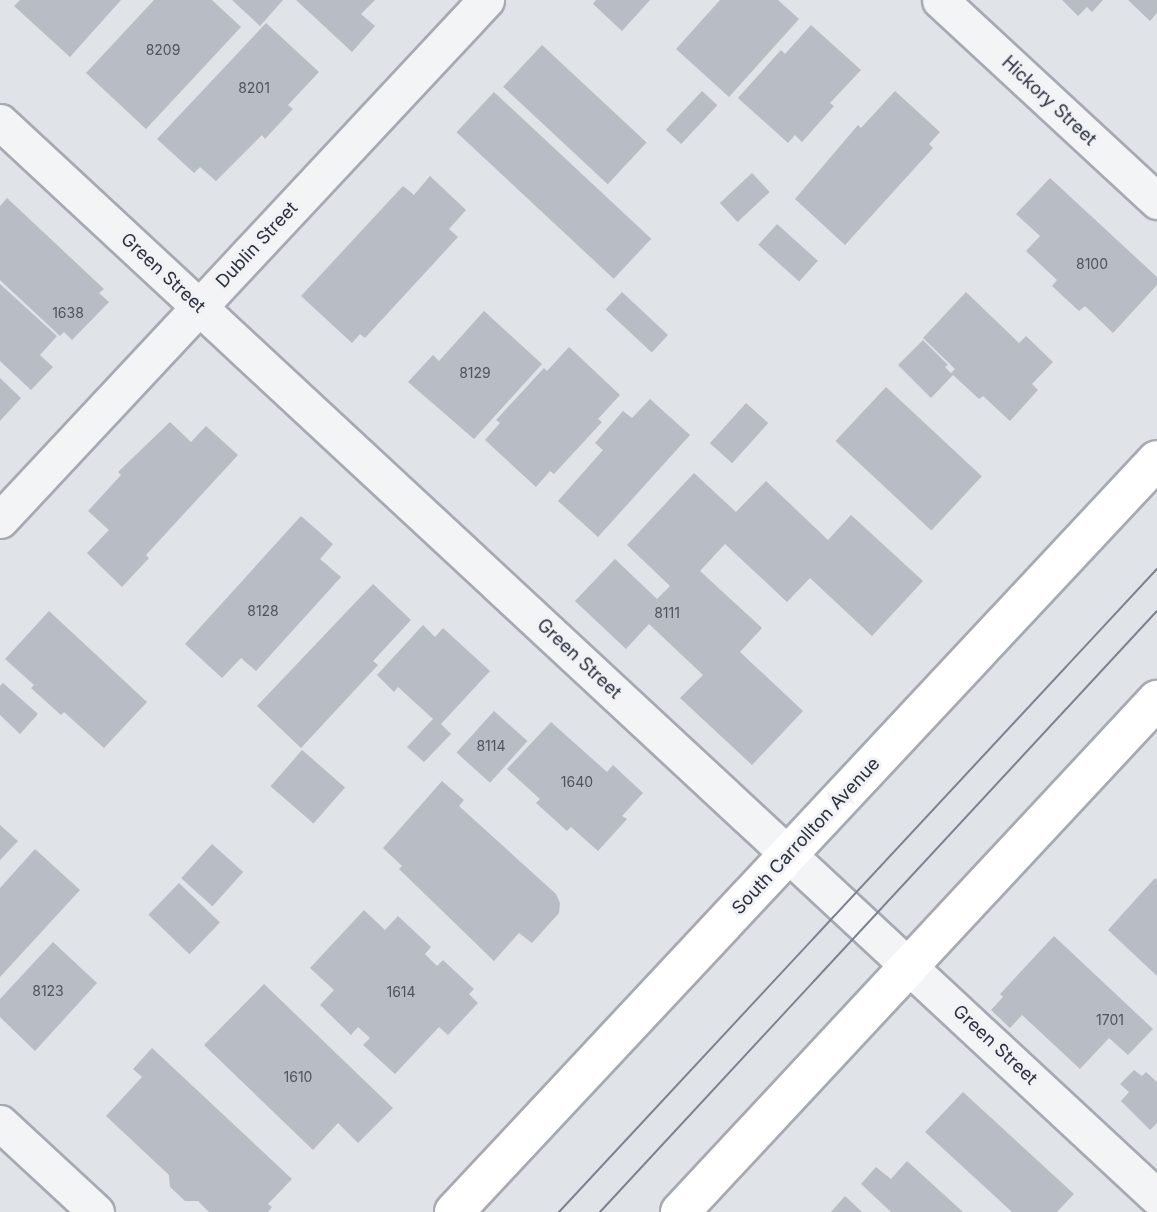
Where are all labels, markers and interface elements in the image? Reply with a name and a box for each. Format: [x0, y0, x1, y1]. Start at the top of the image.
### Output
house number: 8209 [146, 42, 180, 58]
street label: Hickory Street [997, 52, 1101, 150]
house number: 8201 [238, 80, 270, 96]
street label: Dublin Street [212, 197, 302, 293]
street label: Green Street [116, 228, 210, 318]
house number: 8100 [1076, 256, 1108, 272]
house number: 1638 [52, 305, 84, 321]
house number: 8129 [459, 365, 491, 381]
house number: 8128 [247, 603, 279, 619]
house number: 8111 [654, 605, 680, 621]
street label: Green Street [532, 614, 626, 704]
house number: 8114 [476, 738, 506, 754]
street label: South Carrollton Avenue [728, 753, 884, 919]
house number: 1640 [561, 774, 593, 790]
house number: 8123 [32, 983, 64, 999]
house number: 1614 [386, 984, 416, 1000]
street label: Green Street [948, 1000, 1042, 1090]
house number: 1701 [1096, 1012, 1124, 1028]
house number: 1610 [284, 1069, 312, 1085]

